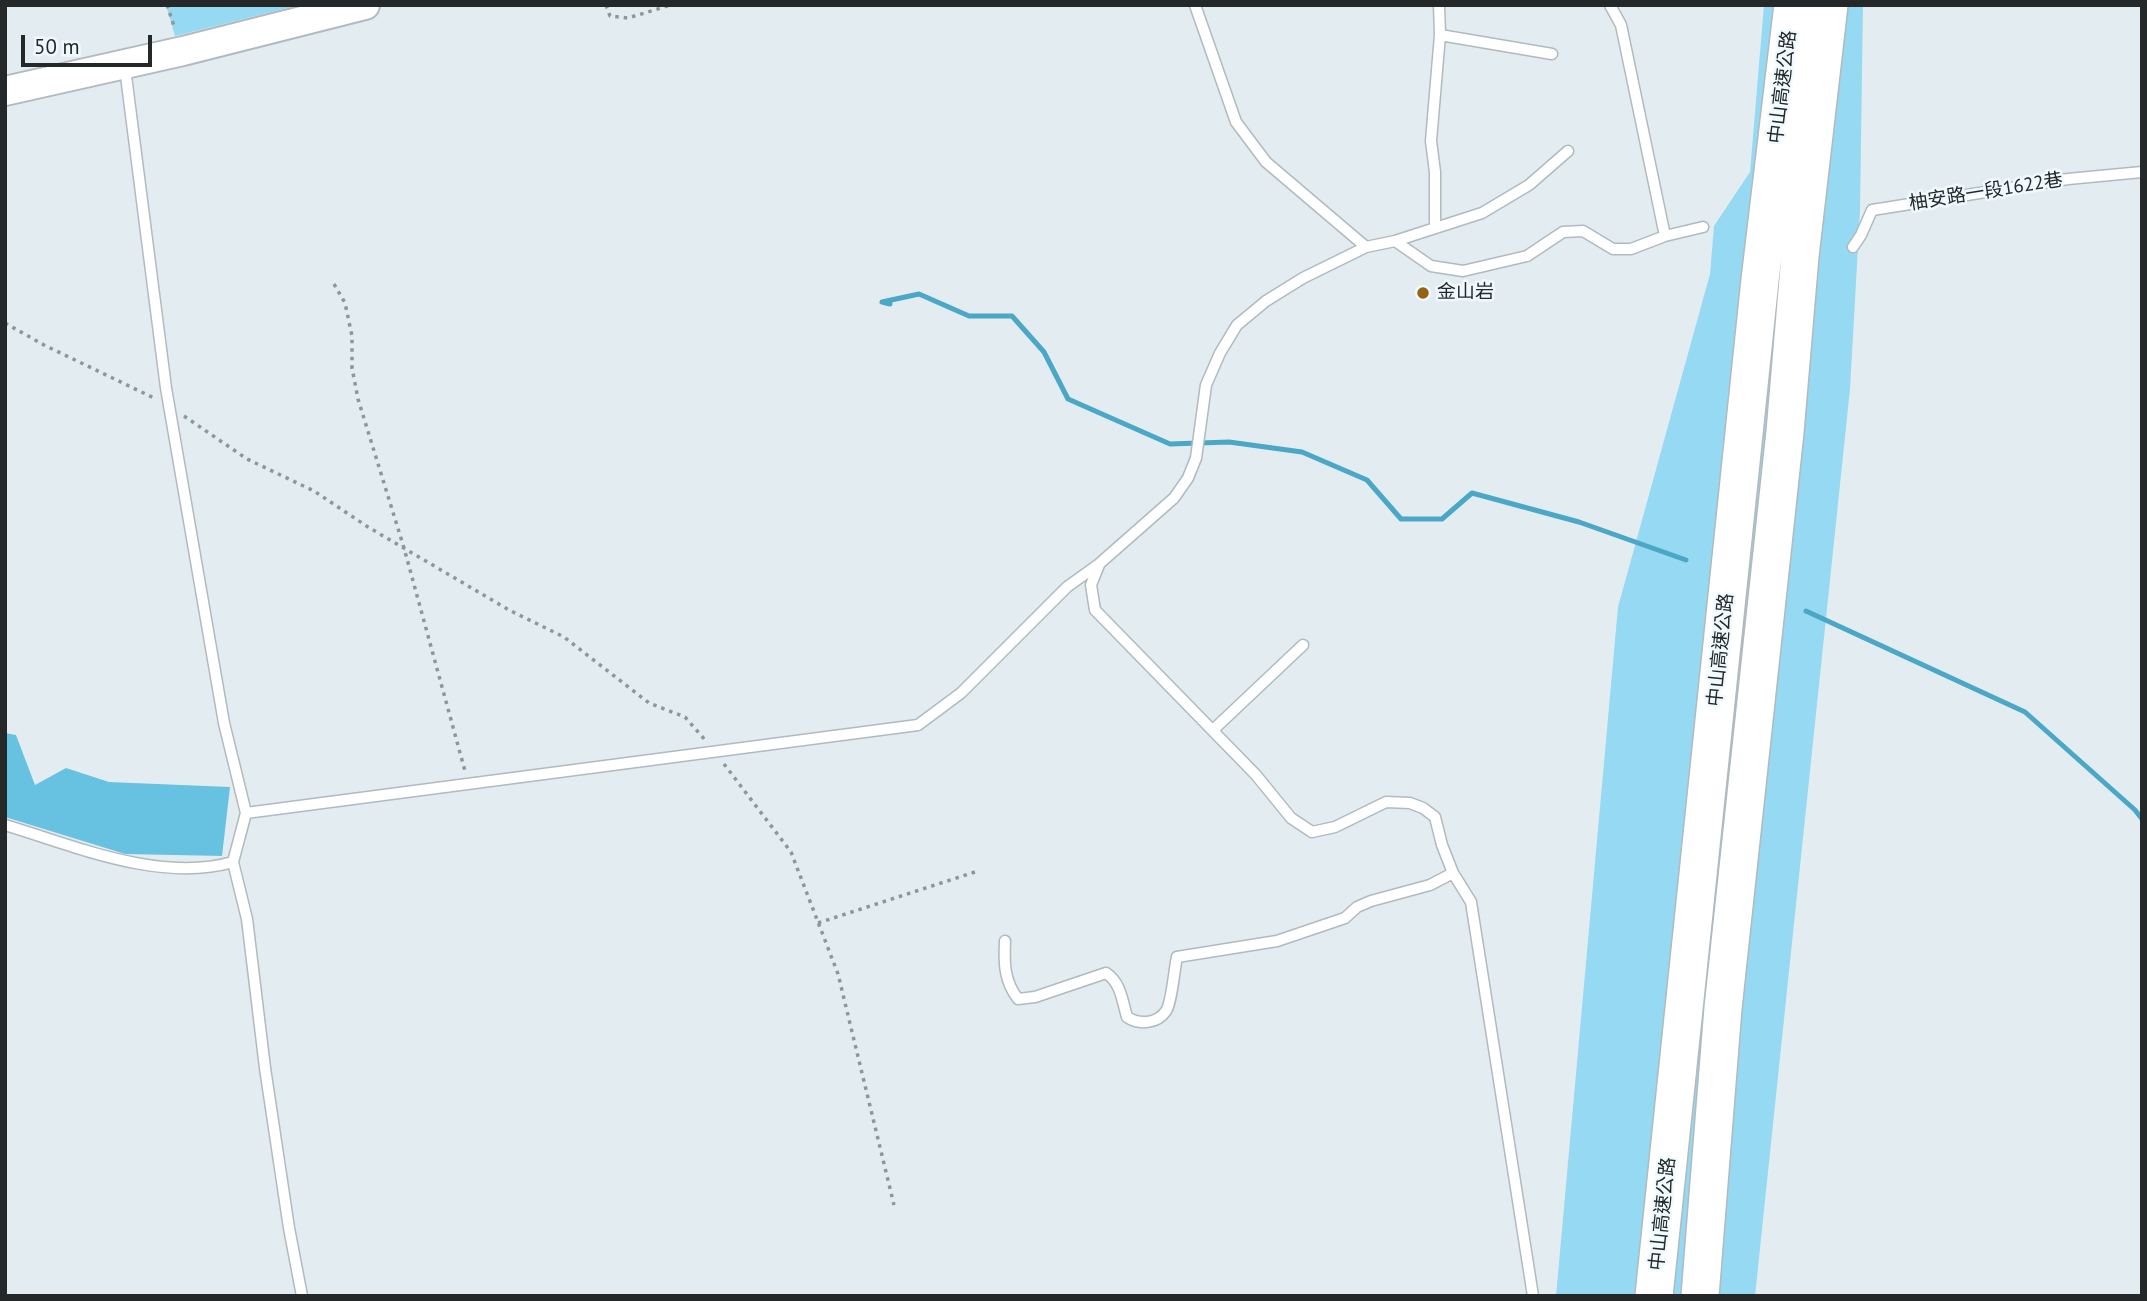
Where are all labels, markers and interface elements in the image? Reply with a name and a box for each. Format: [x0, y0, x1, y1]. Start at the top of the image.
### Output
scale bar [24, 21, 156, 65]
street label: 中山高速公路 [1765, 29, 1801, 145]
text: 50 m [34, 33, 80, 60]
street label: 柚安路一段1622巷 [1907, 169, 2065, 215]
place label: 金山岩 [1437, 282, 1494, 304]
marker: 金山岩 [1415, 285, 1431, 301]
street label: 中山高速公路 [1704, 592, 1738, 708]
street label: 中山高速公路 [1646, 1156, 1680, 1272]

